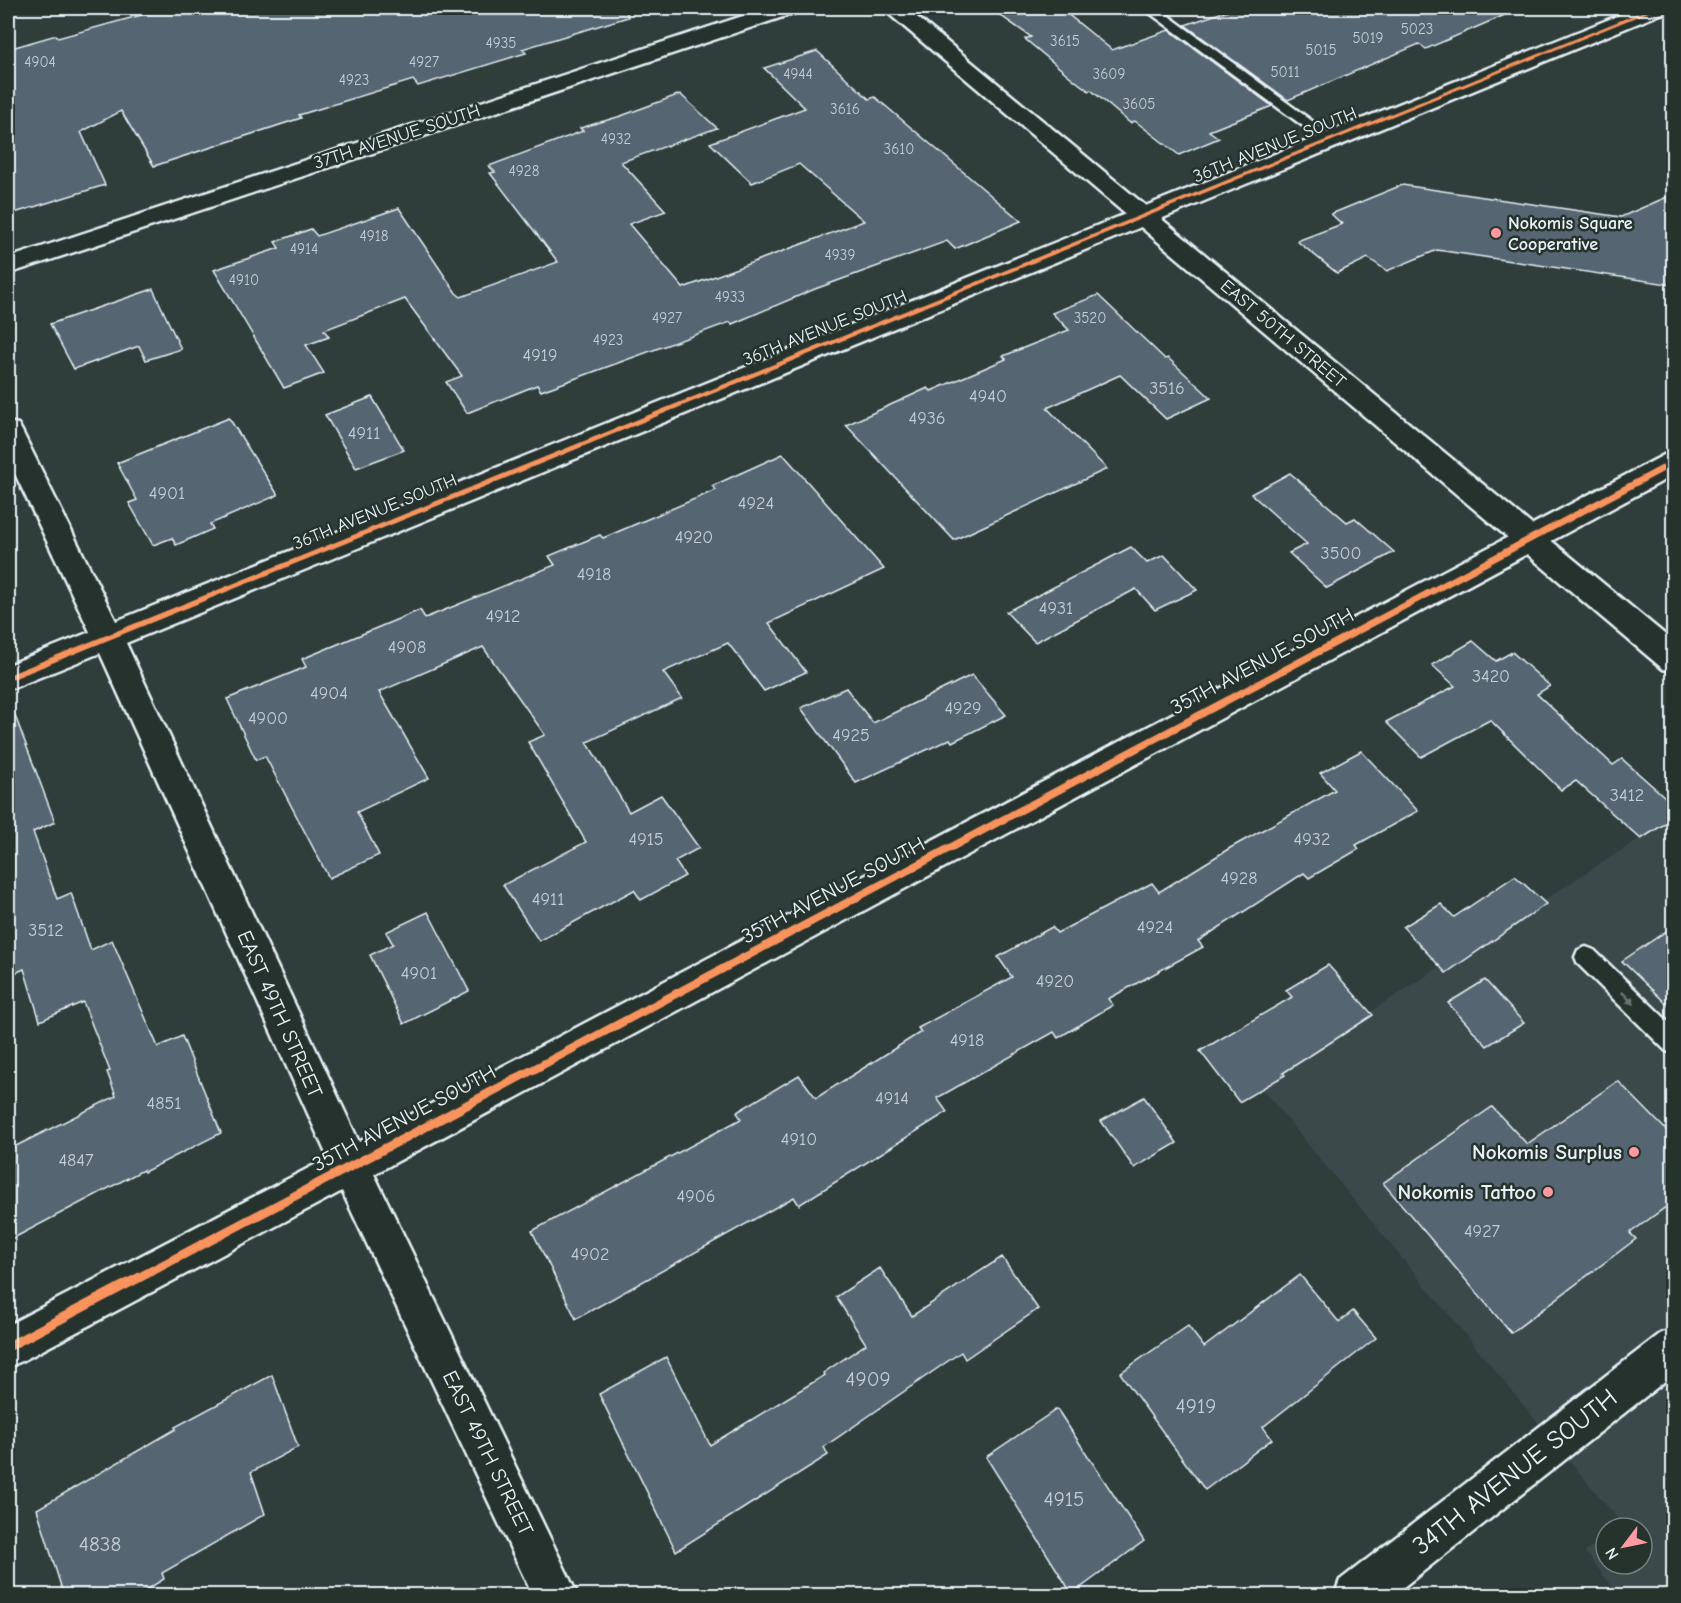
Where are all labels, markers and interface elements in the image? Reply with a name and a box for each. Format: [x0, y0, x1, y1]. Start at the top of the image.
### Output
house number: 5023 [1401, 20, 1433, 38]
house number: 5019 [1352, 29, 1384, 47]
house number: 3615 [1050, 32, 1080, 50]
house number: 4935 [486, 34, 516, 52]
house number: 5015 [1305, 41, 1337, 59]
house number: 4904 [24, 53, 56, 71]
house number: 4927 [409, 53, 439, 71]
house number: 5011 [1270, 63, 1300, 81]
house number: 4944 [783, 65, 813, 83]
house number: 3609 [1093, 65, 1125, 83]
house number: 4923 [339, 71, 369, 89]
house number: 3605 [1123, 95, 1156, 113]
street label: 37TH AVENUE SOUTH [311, 100, 483, 174]
house number: 3616 [830, 100, 860, 118]
street label: 36TH AVENUE SOUTH [1190, 102, 1360, 188]
house number: 4932 [601, 130, 631, 148]
house number: 3610 [884, 140, 914, 158]
house number: 4928 [509, 162, 539, 180]
place label: Nokomis Square Cooperative [1508, 213, 1633, 255]
marker: Nokomis Square Cooperative [1489, 226, 1503, 240]
house number: 4918 [360, 227, 388, 245]
house number: 4914 [290, 240, 318, 258]
house number: 4939 [825, 246, 855, 264]
house number: 4910 [229, 271, 259, 289]
street label: EAST 50TH STREET [1216, 276, 1350, 393]
street label: 36TH AVENUE SOUTH [740, 285, 910, 371]
house number: 4933 [715, 288, 745, 306]
house number: 4927 [652, 309, 682, 327]
house number: 3520 [1074, 309, 1106, 327]
house number: 4923 [593, 331, 623, 349]
house number: 4919 [523, 345, 557, 366]
house number: 3516 [1149, 378, 1185, 399]
house number: 4940 [969, 386, 1007, 407]
house number: 4936 [908, 408, 946, 429]
house number: 4911 [348, 423, 380, 444]
street label: 36TH AVENUE SOUTH [290, 469, 460, 555]
house number: 4901 [149, 483, 185, 504]
house number: 4924 [738, 493, 774, 514]
house number: 4920 [675, 527, 713, 548]
house number: 3500 [1321, 543, 1361, 564]
house number: 4918 [577, 564, 611, 585]
house number: 4931 [1039, 598, 1073, 619]
street label: 35TH AVENUE SOUTH [1166, 602, 1358, 720]
house number: 4912 [486, 606, 520, 627]
house number: 4908 [388, 637, 426, 658]
house number: 3420 [1472, 666, 1510, 687]
house number: 4904 [310, 683, 348, 704]
house number: 4929 [944, 698, 982, 719]
house number: 4900 [248, 708, 288, 729]
house number: 4925 [832, 725, 870, 746]
house number: 3412 [1610, 785, 1644, 806]
house number: 4915 [628, 829, 664, 850]
house number: 4932 [1294, 829, 1330, 850]
street label: 35TH AVENUE SOUTH [737, 831, 929, 949]
house number: 4928 [1221, 868, 1257, 889]
house number: 4911 [532, 889, 564, 910]
house number: 4924 [1137, 917, 1173, 938]
house number: 3512 [28, 920, 64, 941]
street label: EAST 49TH STREET [232, 927, 328, 1101]
house number: 4901 [401, 963, 437, 984]
house number: 4920 [1036, 971, 1074, 992]
one-way arrow [1620, 991, 1635, 1005]
house number: 4918 [950, 1030, 984, 1051]
street label: 35TH AVENUE SOUTH [308, 1059, 500, 1177]
house number: 4914 [875, 1088, 909, 1109]
house number: 4851 [147, 1093, 181, 1114]
house number: 4910 [781, 1129, 817, 1150]
place label: Nokomis Surplus [1472, 1140, 1622, 1164]
marker: Nokomis Surplus [1627, 1145, 1641, 1159]
house number: 4847 [58, 1150, 94, 1171]
place label: Nokomis Tattoo [1397, 1180, 1536, 1204]
marker: Nokomis Tattoo [1541, 1185, 1555, 1199]
house number: 4906 [677, 1186, 716, 1207]
house number: 4927 [1464, 1221, 1501, 1242]
house number: 4902 [571, 1244, 609, 1265]
street label: EAST 49TH STREET [438, 1367, 538, 1539]
house number: 4909 [845, 1367, 891, 1391]
street label: 34TH AVENUE SOUTH [1406, 1382, 1624, 1562]
house number: 4919 [1176, 1394, 1216, 1418]
house number: 4915 [1043, 1487, 1085, 1511]
north arrow [1594, 1516, 1654, 1576]
house number: 4838 [79, 1532, 121, 1556]

